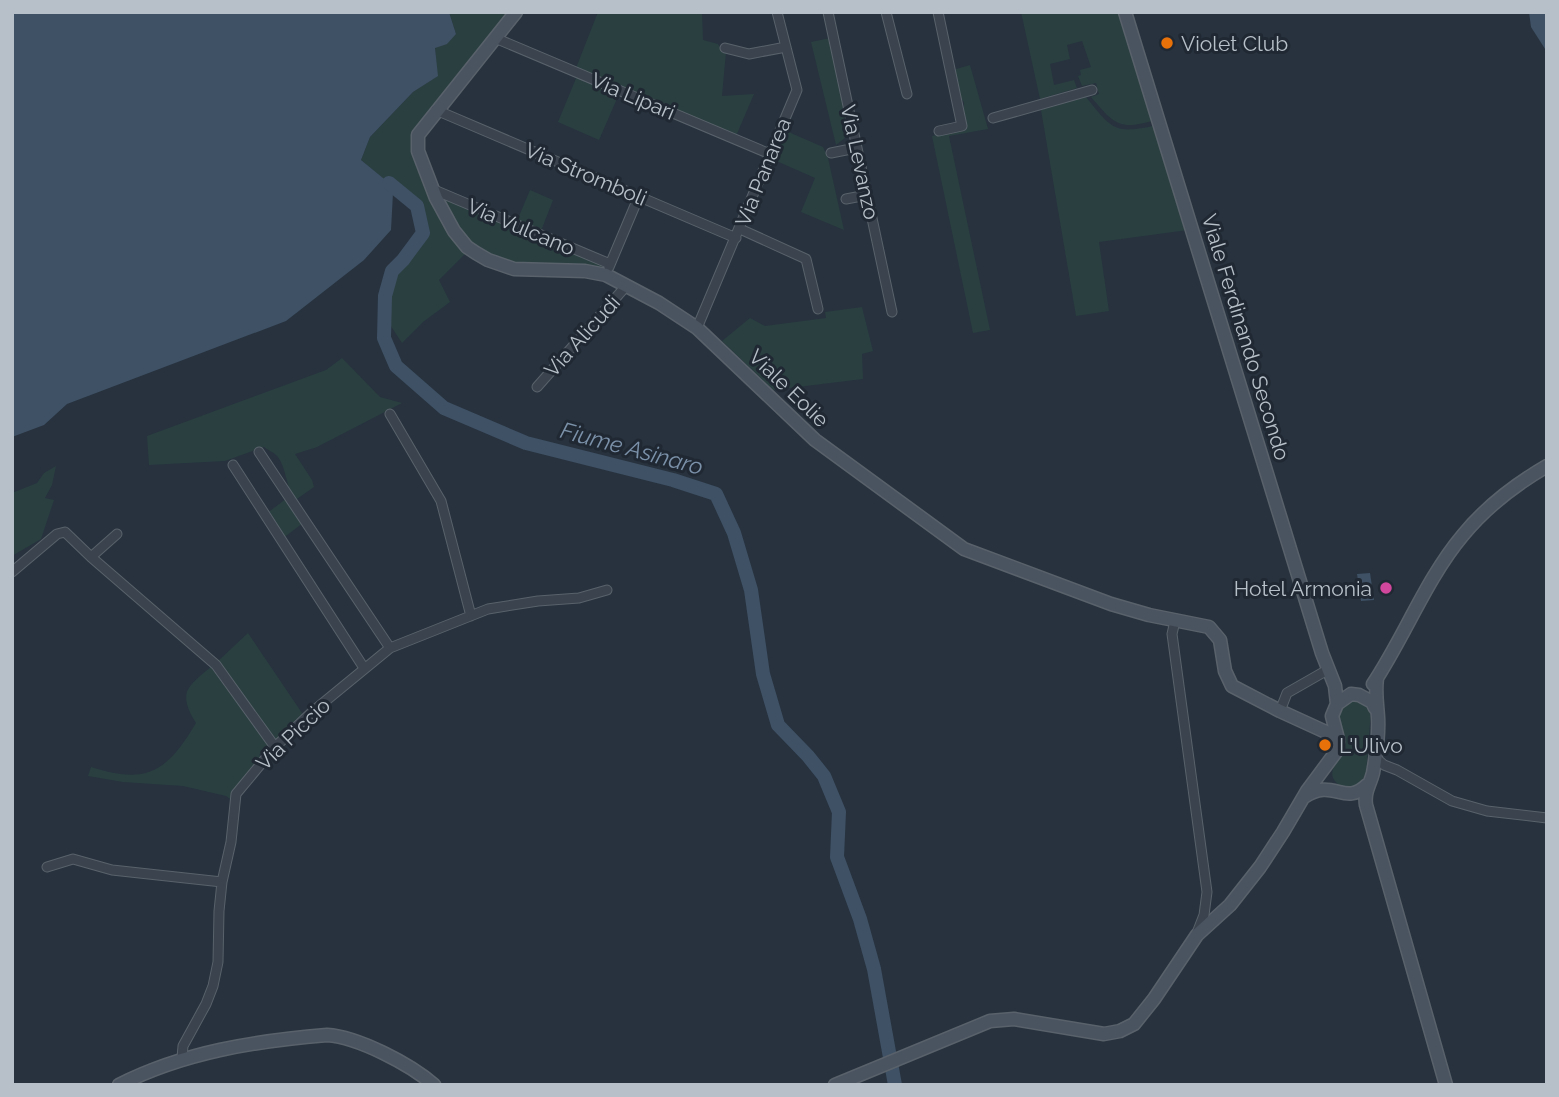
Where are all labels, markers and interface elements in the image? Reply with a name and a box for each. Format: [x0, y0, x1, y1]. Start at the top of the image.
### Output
place label: Violet Club [1181, 31, 1288, 56]
marker: Violet Club [1159, 35, 1175, 51]
street label: Via Lipari [587, 67, 679, 125]
street label: Via Levanzo [836, 102, 884, 222]
street label: Via Panarea [730, 114, 796, 230]
street label: Via Stromboli [521, 137, 651, 211]
street label: Via Vulcano [464, 193, 578, 261]
street label: Viale Ferdinando Secondo [1197, 211, 1295, 463]
street label: Via Alicudi [539, 290, 625, 382]
street label: Viale Eolie [744, 344, 834, 432]
water label: Fiume Asinaro [558, 416, 706, 480]
place label: Hotel Armonia [1234, 576, 1372, 601]
marker: Hotel Armonia [1378, 580, 1394, 596]
street label: Via Piccio [251, 693, 335, 775]
place label: L'Ulivo [1339, 733, 1403, 758]
marker: L'Ulivo [1317, 737, 1333, 753]

